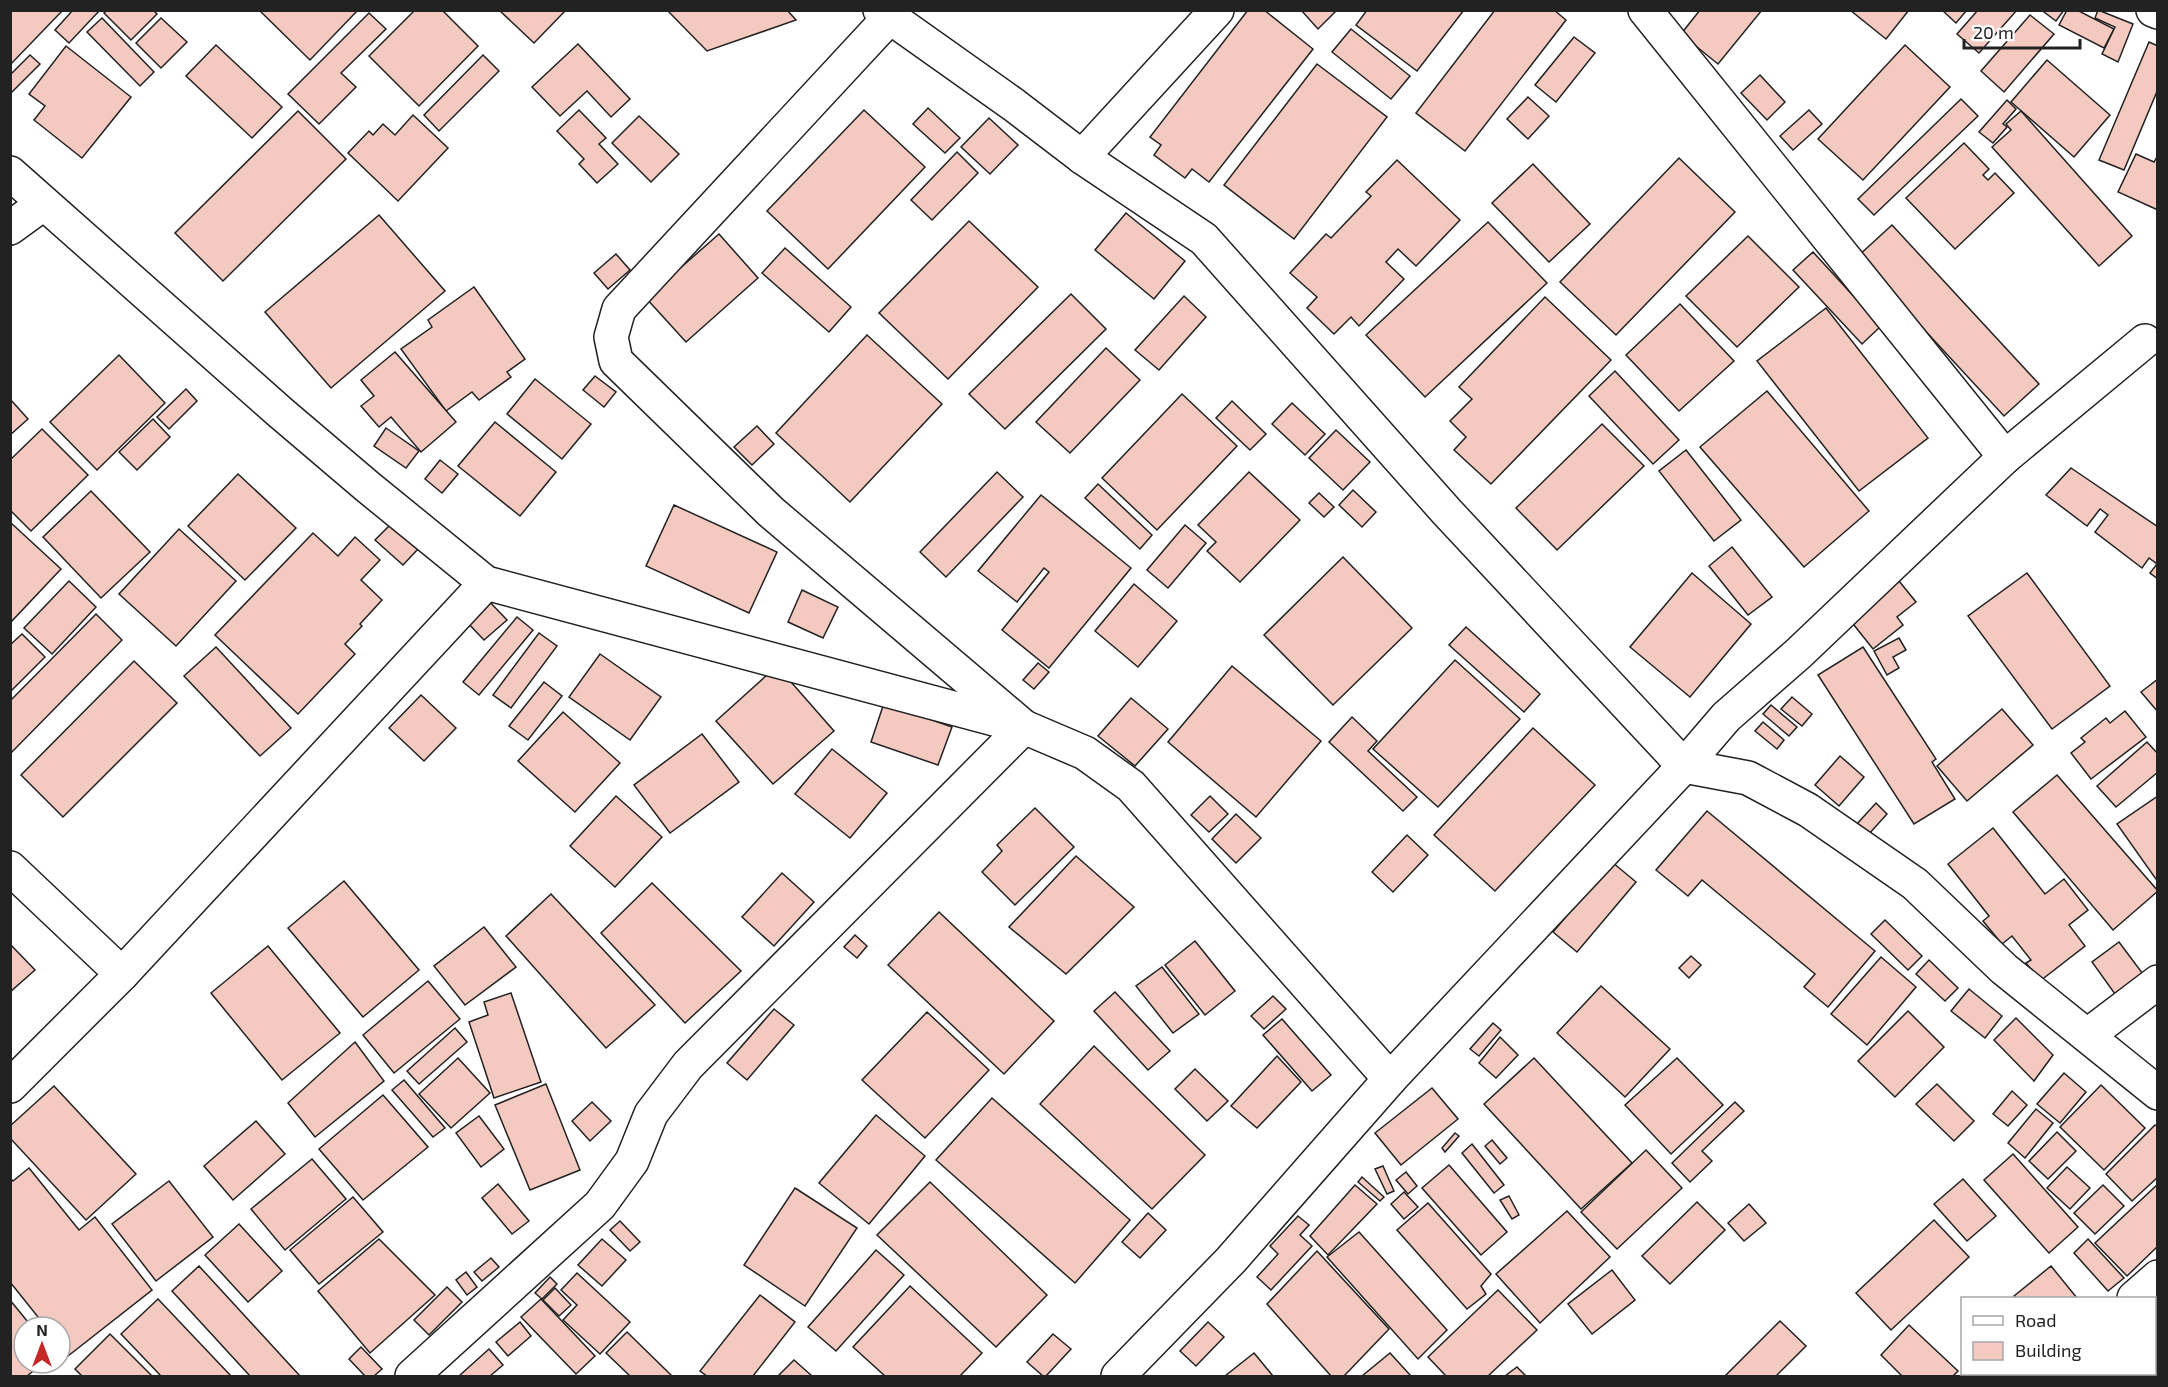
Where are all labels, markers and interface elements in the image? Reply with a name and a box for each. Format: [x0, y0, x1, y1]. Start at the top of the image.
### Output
scale bar [1964, 12, 2080, 50]
text: 20 m [1973, 21, 2014, 43]
legend [1961, 1297, 2156, 1375]
text: Road [2015, 1309, 2056, 1331]
north arrow [12, 1315, 72, 1375]
text: N [36, 1320, 48, 1339]
text: Building [2015, 1339, 2082, 1361]

